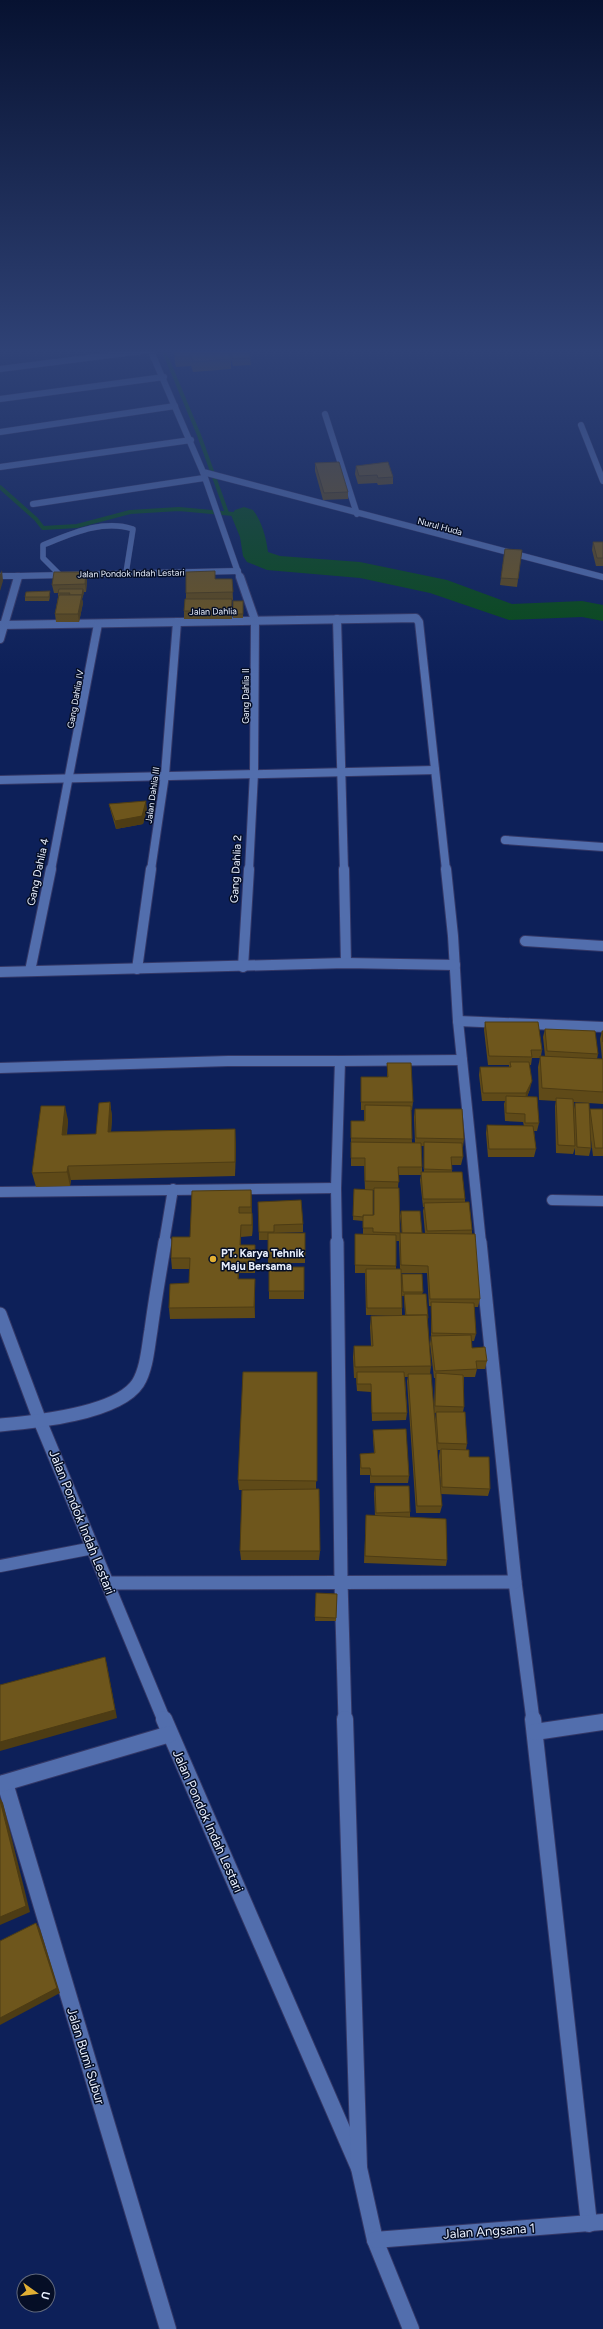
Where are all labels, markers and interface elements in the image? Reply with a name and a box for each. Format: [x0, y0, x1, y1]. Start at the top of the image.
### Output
street label: Nurul Huda [416, 515, 464, 537]
street label: Jalan Pondok Indah Lestari [77, 567, 185, 579]
street label: Jalan Dahlia [189, 605, 237, 617]
street label: Gang Dahlia IV [64, 668, 86, 729]
street label: Gang Dahlia II [240, 668, 251, 724]
street label: Jalan Dahlia III [143, 766, 161, 824]
street label: Gang Dahlia 2 [228, 835, 244, 903]
street label: Gang Dahlia 4 [24, 837, 52, 907]
place label: PT. Karya Tehnik Maju Bersama [221, 1247, 304, 1273]
marker: PT. Karya Tehnik Maju Bersama [208, 1254, 218, 1264]
street label: Jalan Pondok Indah Lestari [46, 1448, 118, 1596]
street label: Jalan Pondok Indah Lestari [170, 1747, 246, 1895]
street label: Jalan Bumi Subur [64, 2006, 108, 2107]
street label: Jalan Angsana 1 [443, 2220, 535, 2242]
north arrow [16, 2273, 56, 2313]
text: U [38, 2290, 52, 2301]

